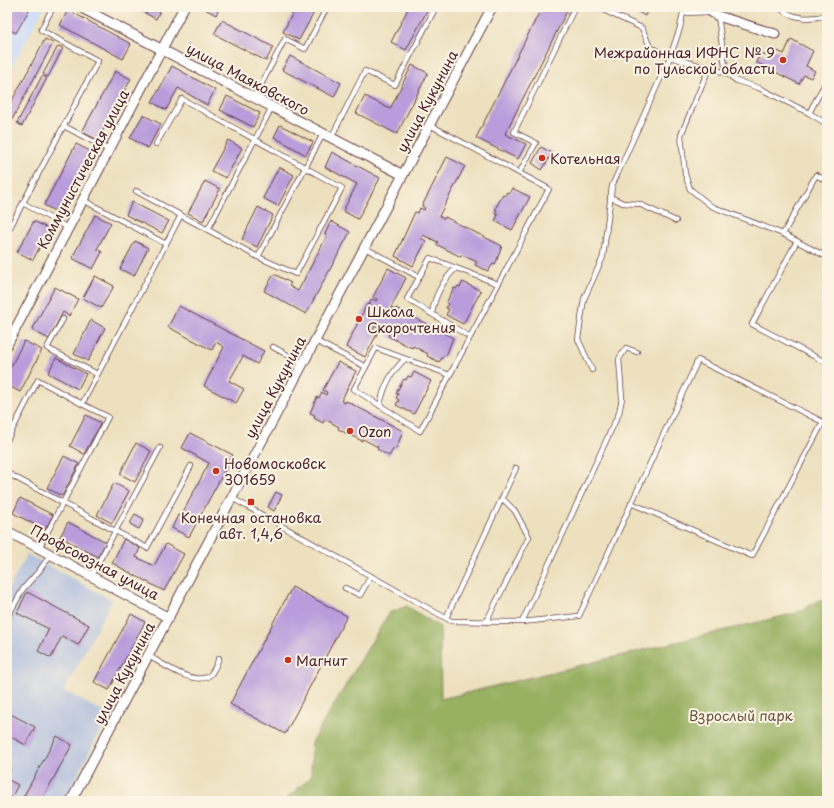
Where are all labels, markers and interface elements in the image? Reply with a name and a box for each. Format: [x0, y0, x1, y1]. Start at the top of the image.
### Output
street label: улица Маяковского [183, 38, 313, 120]
place label: Межрайонная ИФНС № 9 по Тульской области [594, 42, 775, 79]
street label: улица Кукунина [391, 46, 463, 156]
marker: Межрайонная ИФНС № 9 по Тульской области [778, 55, 788, 65]
street label: Коммунистическая улица [32, 85, 134, 253]
place label: Котельная [550, 148, 620, 169]
marker: Котельная [537, 153, 547, 163]
place label: Школа Скорочтения [367, 301, 456, 338]
marker: Школа Скорочтения [354, 314, 364, 324]
street label: улица Кукунина [239, 332, 311, 442]
place label: Ozon [358, 421, 391, 442]
marker: Ozon [345, 426, 355, 436]
place label: Новомосковск 301659 [224, 453, 326, 490]
marker: Новомосковск 301659 [211, 466, 221, 476]
marker: Конечная остановка авт. 1,4,6 [246, 497, 256, 507]
place label: Конечная остановка авт. 1,4,6 [181, 507, 321, 544]
street label: Профсоюзная улица [27, 519, 163, 605]
street label: улица Кукунина [88, 618, 160, 728]
place label: Магнит [296, 650, 348, 671]
marker: Магнит [283, 655, 293, 665]
park label: Взрослый парк [689, 705, 794, 726]

